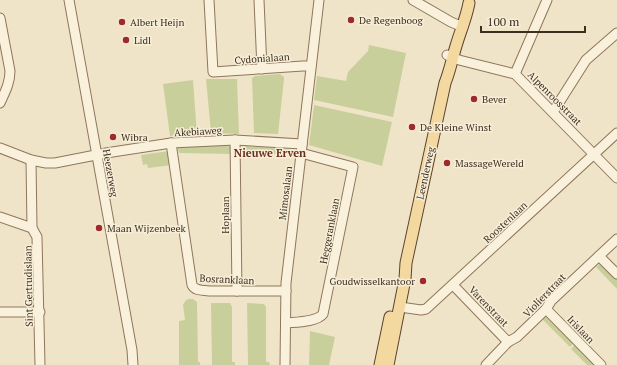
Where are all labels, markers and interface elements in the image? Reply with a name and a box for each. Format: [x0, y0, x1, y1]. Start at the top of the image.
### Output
scale bar [481, 8, 585, 34]
place label: De Regenboog [359, 14, 423, 27]
text: 100 m [487, 14, 520, 29]
marker: De Regenboog [346, 15, 356, 25]
place label: Albert Heijn [130, 16, 184, 29]
marker: Albert Heijn [117, 17, 127, 27]
place label: Lidl [134, 34, 151, 47]
marker: Lidl [121, 35, 131, 45]
street label: Cydonialaan [234, 50, 290, 67]
street label: Alpenroosstraat [525, 69, 585, 128]
place label: Bever [482, 93, 507, 106]
marker: Bever [469, 94, 479, 104]
place label: De Kleine Winst [420, 121, 492, 134]
marker: De Kleine Winst [407, 122, 417, 132]
street label: Akebiaweg [174, 124, 223, 139]
place label: Wibra [121, 131, 148, 144]
marker: Wibra [108, 132, 118, 142]
street label: Leenderweg [414, 145, 438, 201]
district label: Nieuwe Erven [234, 146, 306, 160]
street label: Heezerweg [100, 148, 121, 199]
place label: MassageWereld [455, 157, 524, 170]
marker: MassageWereld [442, 158, 452, 168]
street label: Mimosalaan [276, 165, 295, 221]
street label: Hoplaan [219, 196, 232, 234]
street label: Heggeranklaan [317, 197, 342, 265]
street label: Roostenlaan [481, 199, 530, 246]
place label: Maan Wijzenbeek [107, 222, 187, 235]
marker: Maan Wijzenbeek [94, 223, 104, 233]
street label: Sint Gertrudislaan [21, 245, 36, 327]
street label: Violierstraat [520, 270, 569, 320]
street label: Bosranklaan [199, 272, 255, 287]
place label: Goudwisselkantoor [330, 275, 415, 288]
marker: Goudwisselkantoor [418, 276, 428, 286]
street label: Varenstraat [466, 283, 511, 330]
street label: Irislaan [564, 313, 597, 346]

